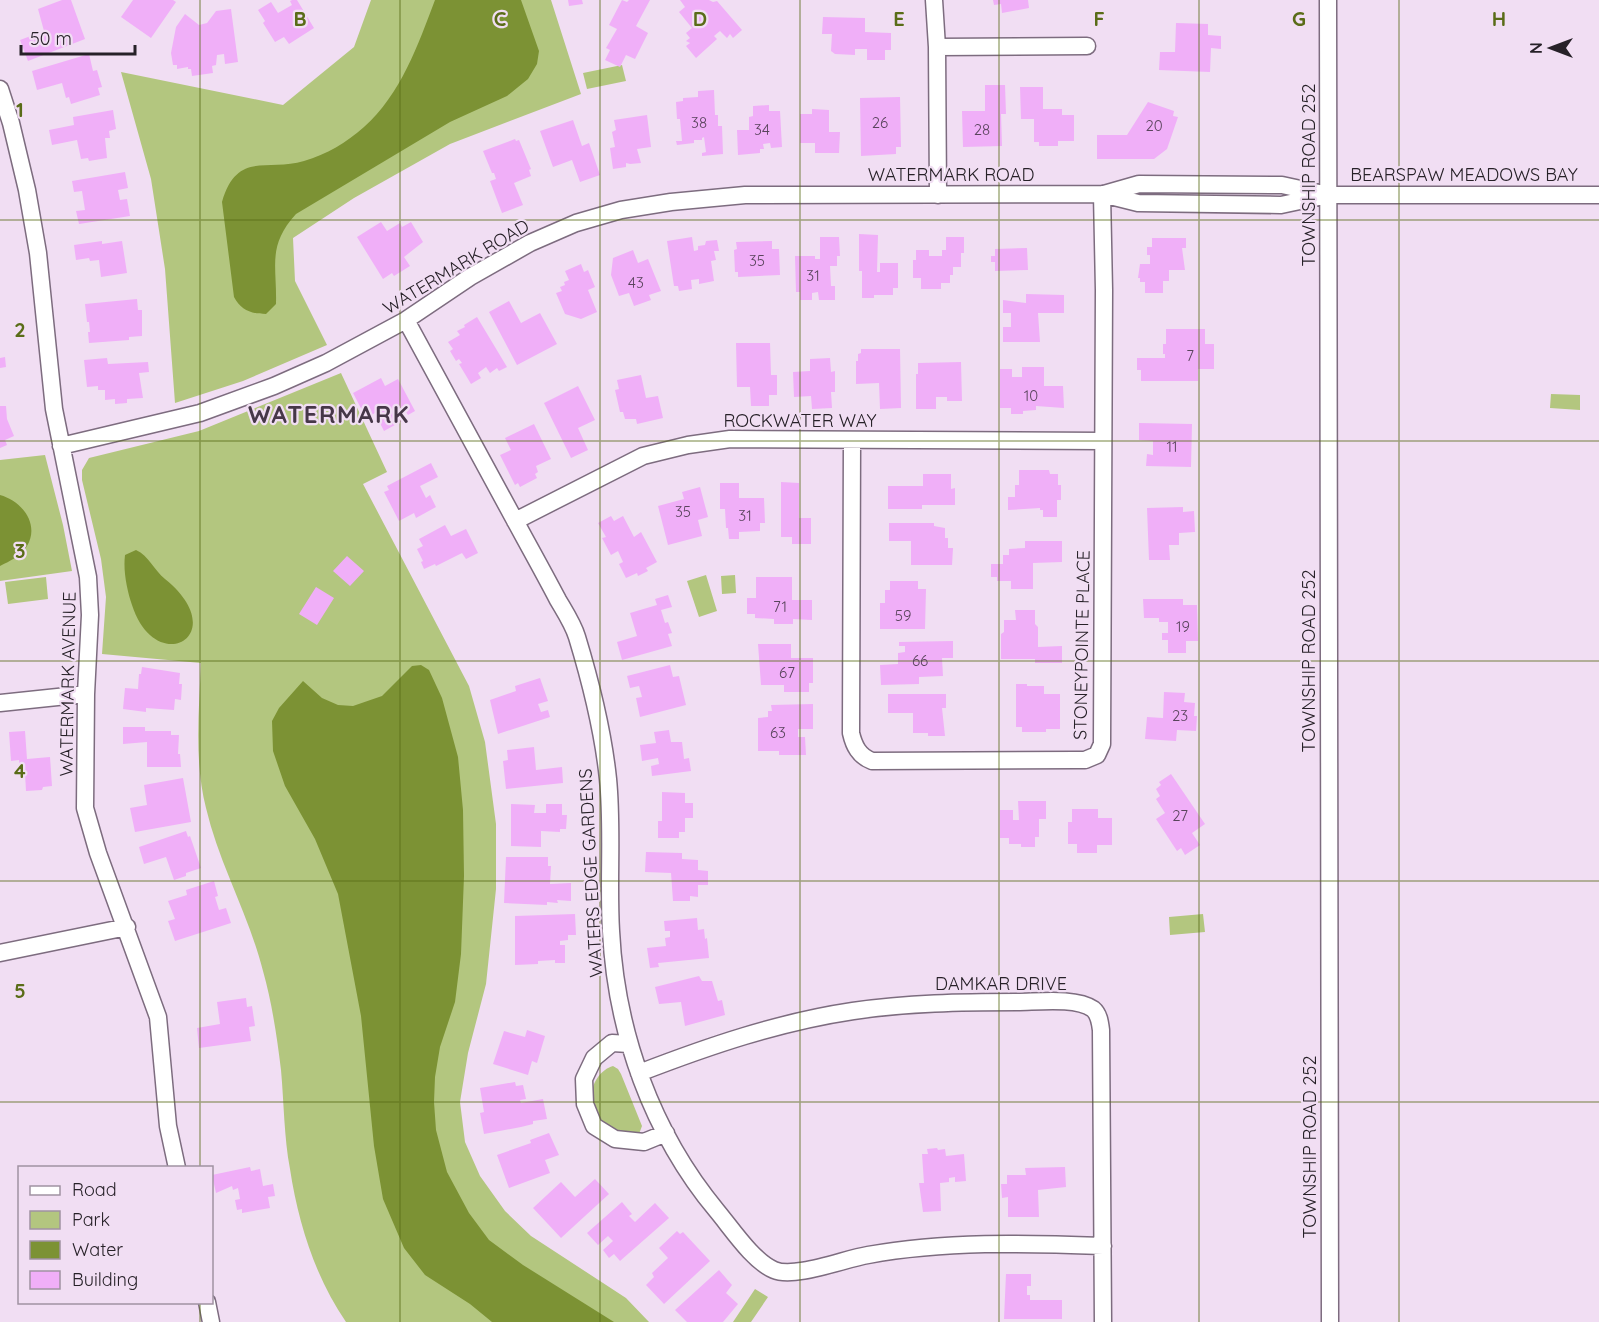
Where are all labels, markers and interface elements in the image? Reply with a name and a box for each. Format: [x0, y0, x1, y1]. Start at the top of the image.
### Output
text: B [293, 6, 307, 31]
text: C [494, 6, 507, 31]
text: D [693, 6, 707, 31]
text: E [893, 6, 905, 31]
text: F [1093, 6, 1105, 31]
text: G [1292, 6, 1306, 31]
text: H [1492, 6, 1506, 31]
scale bar [21, 18, 135, 56]
north arrow [1521, 18, 1581, 78]
text: 50 m [30, 27, 72, 50]
text: N [1526, 42, 1546, 54]
street label: TOWNSHIP ROAD 252 [1297, 84, 1320, 266]
text: 1 [16, 97, 24, 122]
house number: 38 [691, 113, 707, 132]
house number: 26 [872, 113, 888, 132]
house number: 20 [1145, 116, 1163, 135]
house number: 34 [754, 120, 770, 139]
house number: 28 [974, 120, 990, 139]
street label: WATERMARK ROAD [868, 163, 1034, 186]
street label: BEARSPAW MEADOWS BAY [1350, 163, 1578, 186]
street label: WATERMARK ROAD [378, 214, 533, 319]
house number: 35 [749, 251, 765, 270]
house number: 31 [806, 266, 820, 285]
house number: 43 [628, 273, 644, 292]
text: 2 [14, 317, 26, 342]
house number: 7 [1186, 346, 1194, 365]
house number: 10 [1024, 386, 1038, 405]
district label: WATERMARK [248, 399, 410, 429]
street label: ROCKWATER WAY [723, 409, 877, 432]
house number: 11 [1166, 437, 1178, 456]
house number: 35 [675, 502, 691, 521]
house number: 31 [738, 506, 752, 525]
text: 3 [15, 538, 25, 563]
street label: STONEYPOINTE PLACE [1068, 550, 1095, 740]
street label: TOWNSHIP ROAD 252 [1297, 570, 1320, 752]
street label: WATERMARK AVENUE [54, 591, 81, 777]
house number: 71 [773, 597, 787, 616]
house number: 59 [895, 606, 911, 625]
house number: 19 [1176, 617, 1190, 636]
house number: 66 [912, 651, 928, 670]
house number: 67 [779, 663, 795, 682]
house number: 23 [1172, 706, 1188, 725]
house number: 63 [770, 723, 786, 742]
text: 4 [14, 758, 26, 783]
street label: WATERS EDGE GARDENS [574, 768, 607, 978]
house number: 27 [1172, 806, 1188, 825]
street label: DAMKAR DRIVE [935, 972, 1067, 995]
text: 5 [14, 978, 26, 1003]
street label: TOWNSHIP ROAD 252 [1298, 1056, 1321, 1238]
legend [18, 1166, 213, 1304]
text: Road [72, 1178, 117, 1201]
text: Park [72, 1208, 110, 1231]
text: Water [72, 1238, 123, 1261]
text: Building [72, 1268, 138, 1291]

